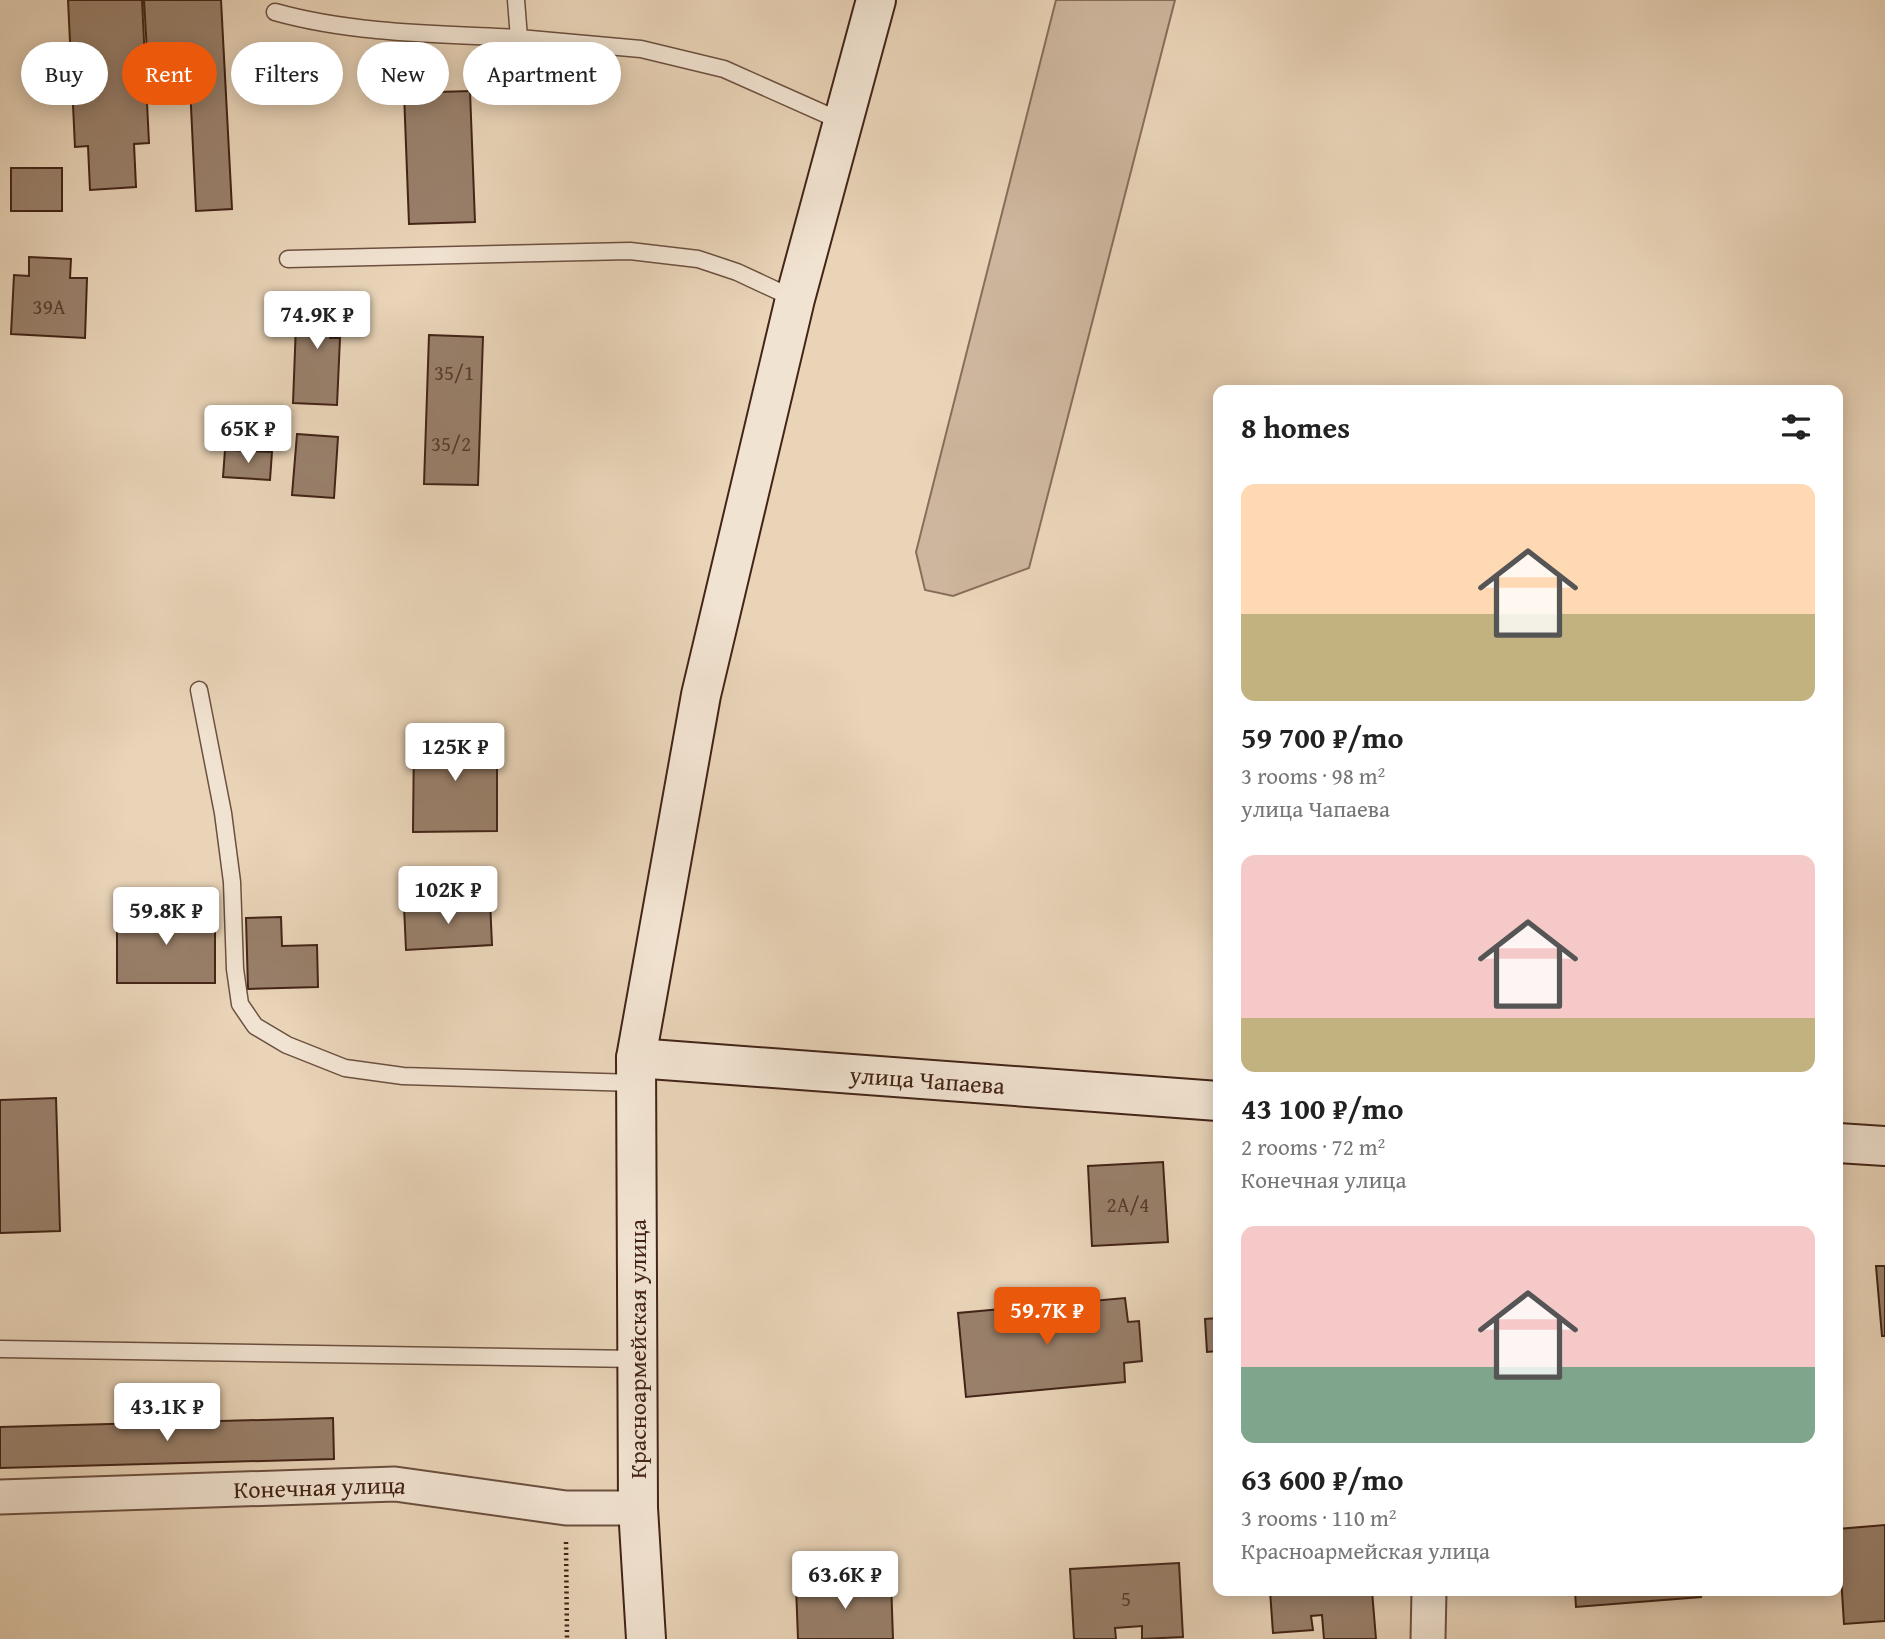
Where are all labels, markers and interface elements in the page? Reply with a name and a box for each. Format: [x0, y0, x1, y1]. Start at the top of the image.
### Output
chip: Buy [21, 42, 108, 105]
chip: Rent [122, 42, 217, 105]
chip: Filters [231, 42, 343, 105]
chip: New [357, 42, 449, 105]
chip: Apartment [463, 42, 621, 105]
house number: 39А [33, 291, 66, 322]
pin: 74.9K ₽ [252, 292, 382, 351]
text: 74.9K ₽ [280, 297, 354, 330]
house number: 35/1 [434, 357, 474, 388]
text: 8 homes [1241, 405, 1350, 449]
pin: 65K ₽ [199, 406, 297, 465]
icon: filters [1777, 408, 1815, 446]
text: 65K ₽ [220, 411, 276, 444]
house number: 35/2 [431, 428, 471, 459]
icon: home [1465, 530, 1591, 656]
text: 59 700 ₽/mo [1241, 715, 1404, 759]
pin: 125K ₽ [398, 724, 512, 783]
text: 125K ₽ [421, 729, 489, 762]
text: 3 rooms · 98 m² [1241, 759, 1385, 792]
text: улица Чапаева [1241, 792, 1390, 825]
pin: 102K ₽ [391, 866, 505, 926]
text: 102K ₽ [414, 872, 482, 905]
pin: 59.8K ₽ [101, 888, 231, 947]
text: 59.8K ₽ [129, 893, 203, 926]
icon: home [1465, 901, 1591, 1027]
street label: улица Чапаева [847, 1056, 1007, 1103]
text: 43 100 ₽/mo [1241, 1086, 1404, 1130]
text: 2 rooms · 72 m² [1241, 1130, 1385, 1163]
text: Конечная улица [1241, 1163, 1406, 1196]
house number: 2А/4 [1107, 1189, 1149, 1220]
street label: Красноармейская улица [620, 1219, 655, 1479]
icon: home [1465, 1272, 1591, 1398]
pin: 59.7K ₽ [982, 1288, 1112, 1347]
text: 59.7K ₽ [1010, 1293, 1084, 1326]
pin: 43.1K ₽ [102, 1384, 232, 1443]
text: 43.1K ₽ [130, 1389, 204, 1422]
text: 63 600 ₽/mo [1241, 1457, 1404, 1501]
street label: Конечная улица [233, 1467, 409, 1507]
text: 3 rooms · 110 m² [1241, 1501, 1396, 1534]
text: Красноармейская улица [1241, 1534, 1490, 1567]
pin: 63.6K ₽ [780, 1552, 910, 1611]
text: 63.6K ₽ [808, 1557, 882, 1590]
house number: 5 [1121, 1583, 1131, 1614]

